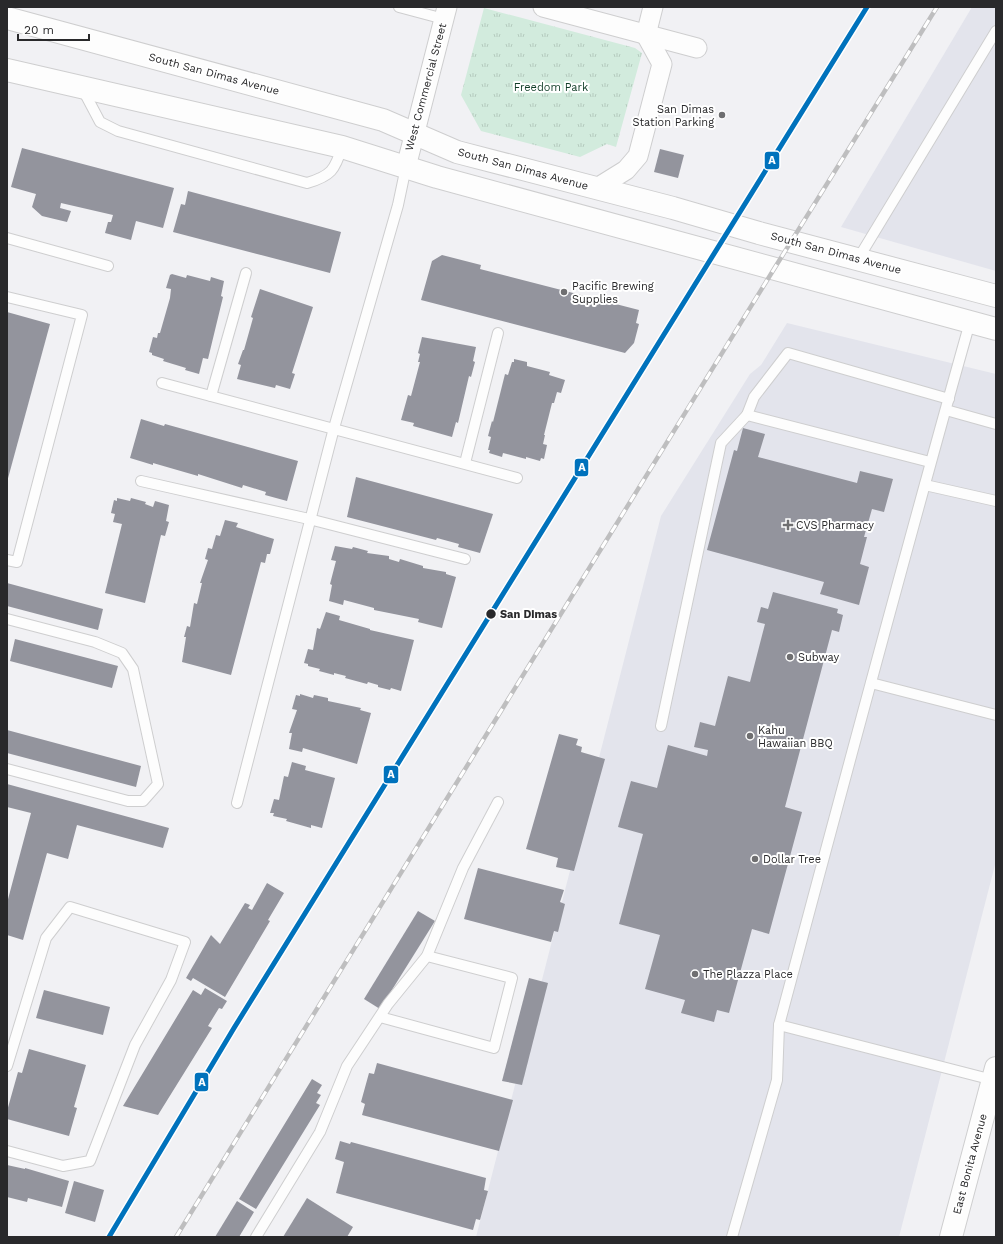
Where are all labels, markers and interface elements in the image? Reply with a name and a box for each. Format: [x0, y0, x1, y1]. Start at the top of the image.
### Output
scale bar [18, 16, 89, 42]
street label: West Commercial Street [403, 21, 449, 152]
text: 20 m [24, 23, 54, 37]
street label: South San Dimas Avenue [147, 50, 281, 98]
park label: Freedom Park [514, 81, 588, 94]
place label: San Dimas Station Parking [632, 103, 714, 129]
marker: San Dimas Station Parking [717, 110, 727, 120]
street label: South San Dimas Avenue [456, 145, 590, 193]
line badge: A [764, 151, 780, 170]
text: A [768, 154, 776, 167]
street label: South San Dimas Avenue [769, 229, 903, 277]
place label: Pacific Brewing Supplies [572, 280, 654, 306]
marker: Pacific Brewing Supplies [559, 287, 569, 297]
line badge: A [574, 458, 589, 477]
text: A [578, 461, 586, 474]
place label: CVS Pharmacy [796, 519, 874, 532]
marker: CVS Pharmacy [783, 520, 793, 530]
marker: San Dimas [484, 607, 498, 621]
place label: San Dimas [500, 608, 557, 621]
place label: Subway [798, 651, 839, 664]
marker: Subway [785, 652, 795, 662]
place label: Kahu Hawaiian BBQ [758, 724, 833, 750]
marker: Kahu Hawaiian BBQ [745, 731, 755, 741]
line badge: A [383, 765, 399, 784]
text: A [387, 768, 395, 781]
place label: Dollar Tree [763, 853, 821, 866]
marker: Dollar Tree [750, 854, 760, 864]
place label: The Plazza Place [703, 968, 793, 981]
marker: The Plazza Place [690, 969, 700, 979]
line badge: A [194, 1072, 209, 1092]
text: A [198, 1076, 206, 1089]
street label: East Bonita Avenue [950, 1112, 990, 1216]

